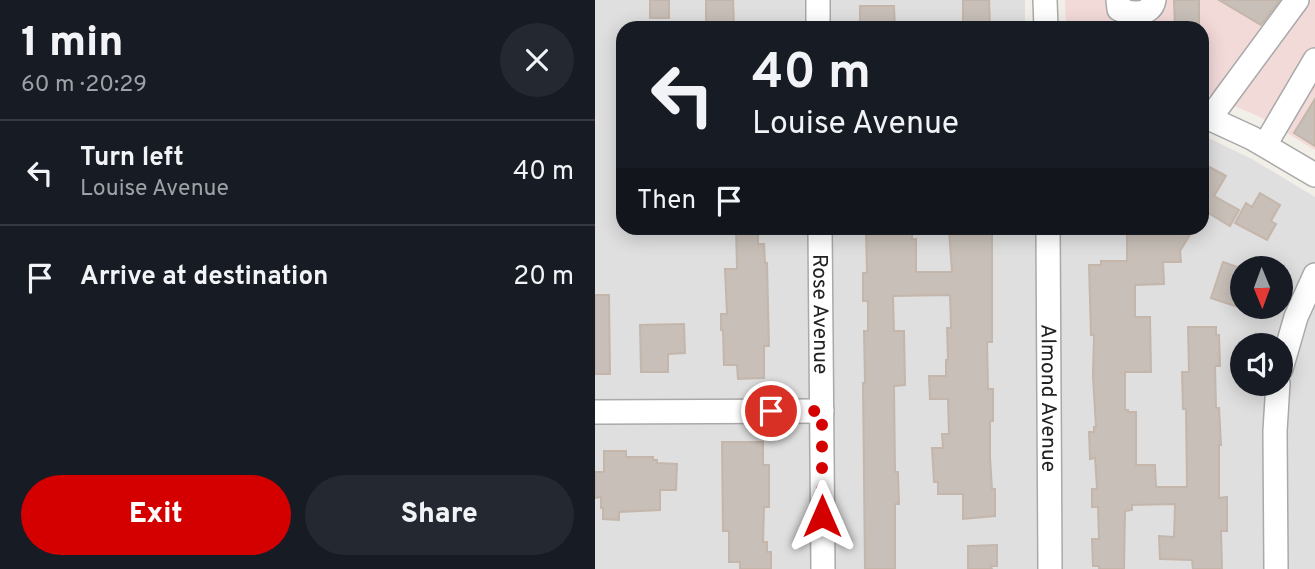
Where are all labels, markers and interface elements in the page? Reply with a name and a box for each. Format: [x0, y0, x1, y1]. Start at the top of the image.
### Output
text: 1 min [21, 18, 124, 71]
button: close [500, 23, 574, 97]
text: 40 m [752, 44, 871, 106]
icon: left [637, 49, 728, 140]
text: 60 m · 20:29 [21, 71, 147, 100]
text: Louise Avenue [752, 105, 959, 145]
text: Turn left [80, 142, 184, 175]
icon: left [21, 154, 59, 192]
text: 40 m [513, 156, 574, 189]
text: Louise Avenue [80, 175, 229, 204]
icon: arrive [710, 182, 748, 220]
text: Then [637, 185, 696, 218]
street label: Rose Avenue [805, 254, 833, 374]
north arrow [1230, 256, 1293, 318]
map controls [1230, 256, 1293, 396]
icon: arrive [21, 259, 59, 297]
text: Arrive at destination [80, 261, 328, 294]
text: 20 m [513, 261, 574, 294]
street label: Almond Avenue [1034, 324, 1061, 472]
button: sound [1230, 333, 1293, 396]
pin [741, 381, 801, 441]
icon: arrive [752, 392, 790, 430]
button: Exit [21, 475, 291, 555]
button: Share [305, 475, 574, 555]
position arrow [785, 479, 859, 553]

